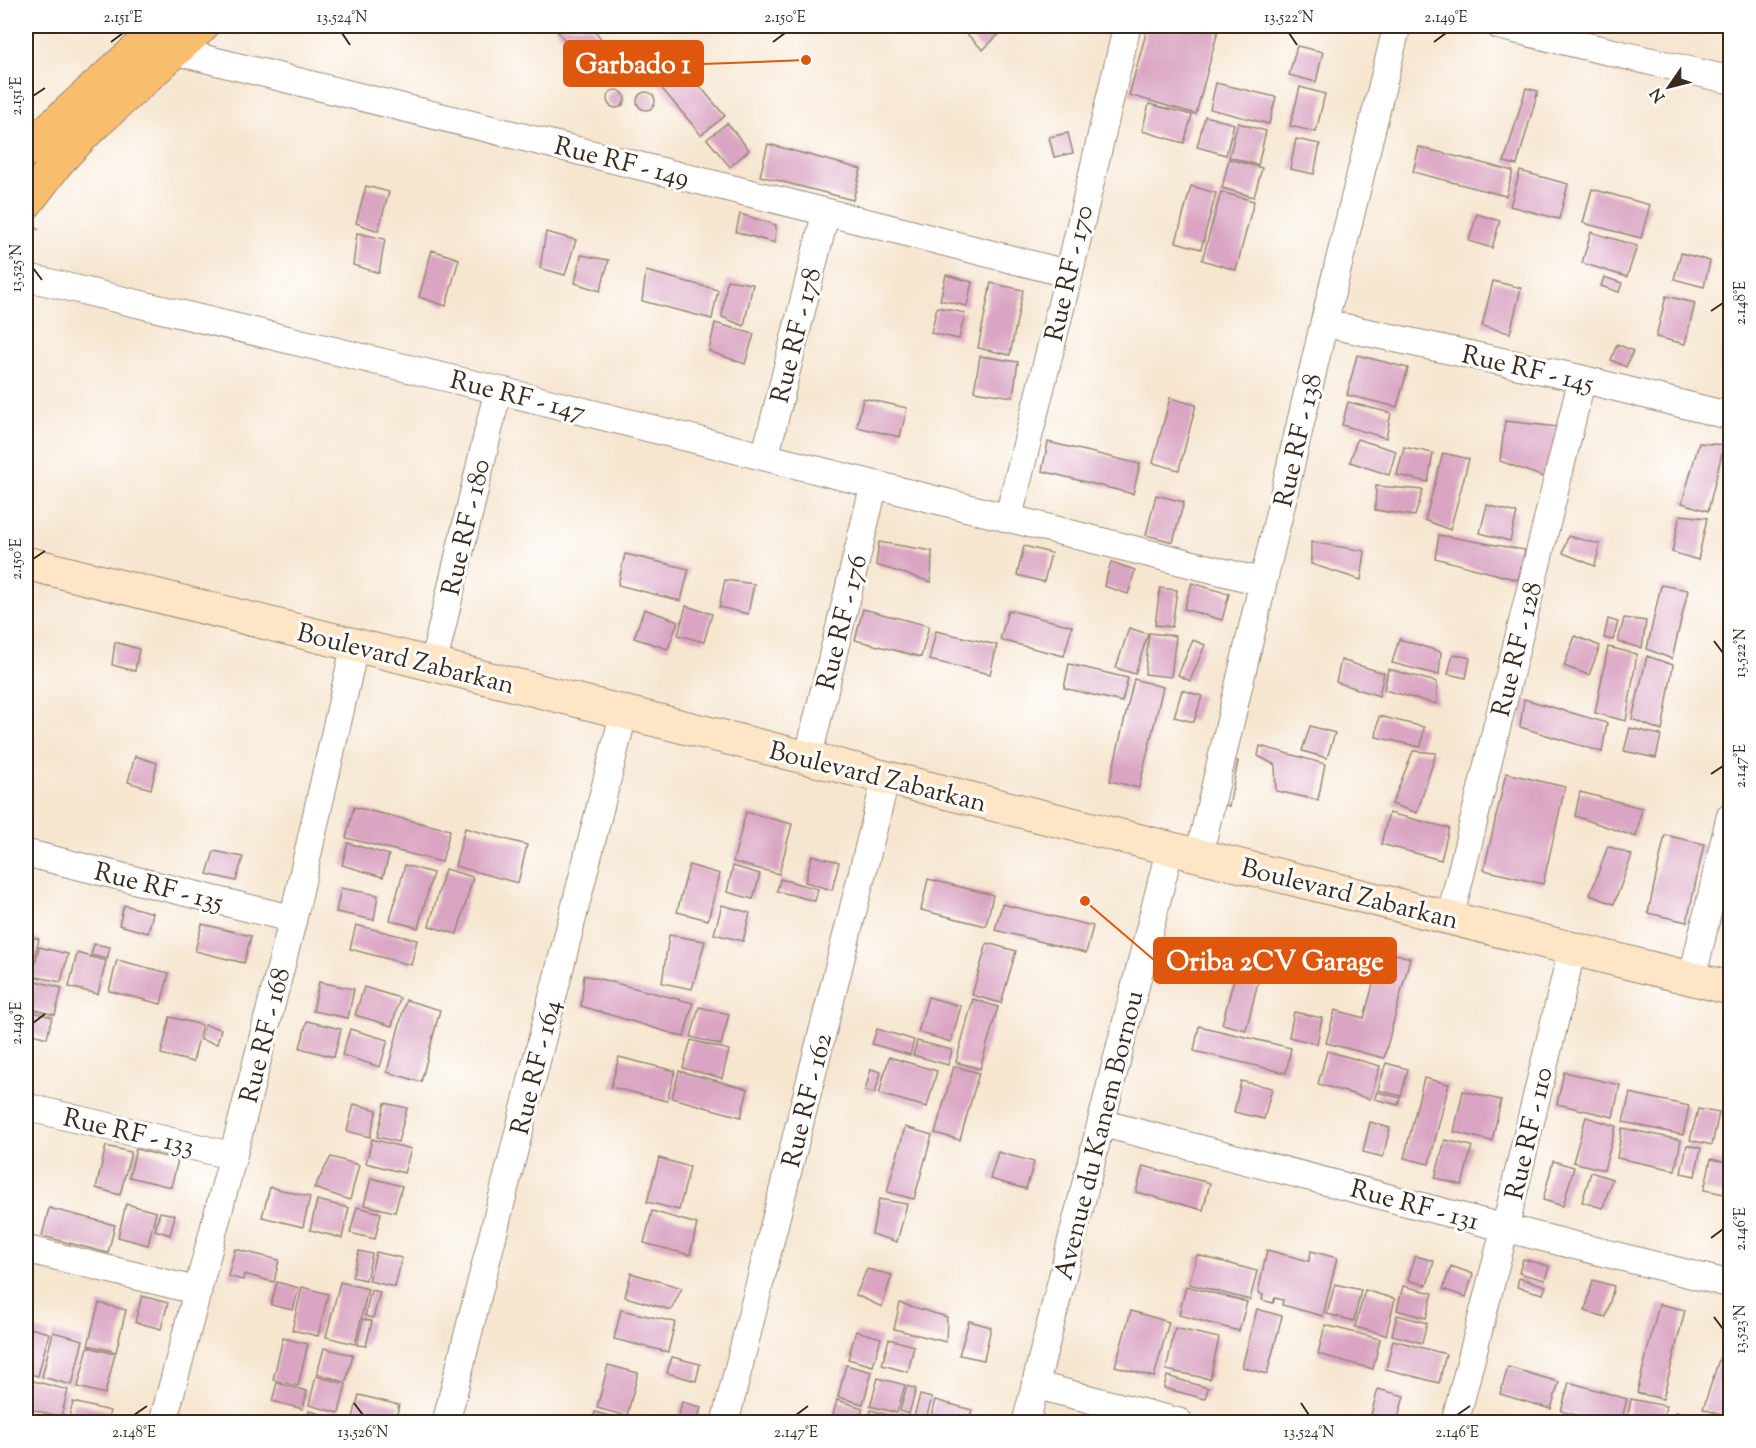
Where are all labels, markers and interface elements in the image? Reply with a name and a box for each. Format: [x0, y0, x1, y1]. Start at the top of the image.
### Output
text: 2.151°E [103, 8, 143, 29]
text: 13.524°N [317, 8, 367, 29]
text: 2.150°E [764, 8, 806, 29]
text: 13.522°N [1264, 8, 1314, 29]
text: 2.149°E [1424, 8, 1468, 29]
callout: Garbado 1 [564, 41, 703, 86]
text: Garbado 1 [575, 47, 692, 86]
north arrow [1639, 57, 1699, 117]
text: 2.151°E [7, 76, 28, 116]
text: N [1646, 82, 1672, 106]
street label: Rue RF - 149 [550, 129, 693, 198]
street label: Rue RF - 170 [1037, 202, 1104, 345]
text: 13.525°N [7, 244, 28, 292]
street label: Rue RF - 178 [763, 264, 832, 407]
text: 2.148°E [1731, 281, 1752, 325]
street label: Rue RF - 145 [1458, 337, 1597, 404]
street label: Rue RF - 147 [446, 363, 589, 432]
street label: Rue RF - 138 [1266, 370, 1333, 511]
street label: Rue RF - 180 [434, 456, 501, 600]
text: 2.150°E [7, 538, 28, 580]
street label: Rue RF - 176 [809, 551, 878, 694]
street label: Rue RF - 128 [1484, 578, 1553, 721]
street label: Boulevard Zabarkan [293, 616, 518, 705]
text: 13.522°N [1731, 628, 1752, 678]
street label: Boulevard Zabarkan [765, 734, 990, 823]
text: 2.147°E [1731, 744, 1752, 788]
street label: Boulevard Zabarkan [1237, 851, 1462, 940]
street label: Rue RF - 135 [90, 855, 227, 922]
callout: Oriba 2CV Garage [1154, 938, 1396, 983]
text: Oriba 2CV Garage [1166, 944, 1384, 983]
street label: Rue RF - 168 [232, 964, 301, 1107]
street label: Avenue du Kanem Bornou [1047, 987, 1154, 1284]
street label: Rue RF - 164 [503, 996, 572, 1139]
text: 2.149°E [7, 1001, 28, 1045]
street label: Rue RF - 162 [774, 1030, 843, 1172]
street label: Rue RF - 110 [1497, 1064, 1564, 1203]
street label: Rue RF - 133 [59, 1100, 198, 1166]
street label: Rue RF - 131 [1346, 1171, 1483, 1241]
text: 2.146°E [1731, 1207, 1752, 1251]
text: 13.523°N [1731, 1305, 1752, 1353]
text: 2.148°E [112, 1423, 156, 1444]
text: 13.526°N [338, 1423, 388, 1444]
text: 2.147°E [774, 1423, 818, 1444]
text: 13.524°N [1284, 1423, 1334, 1444]
text: 2.146°E [1435, 1423, 1479, 1444]

